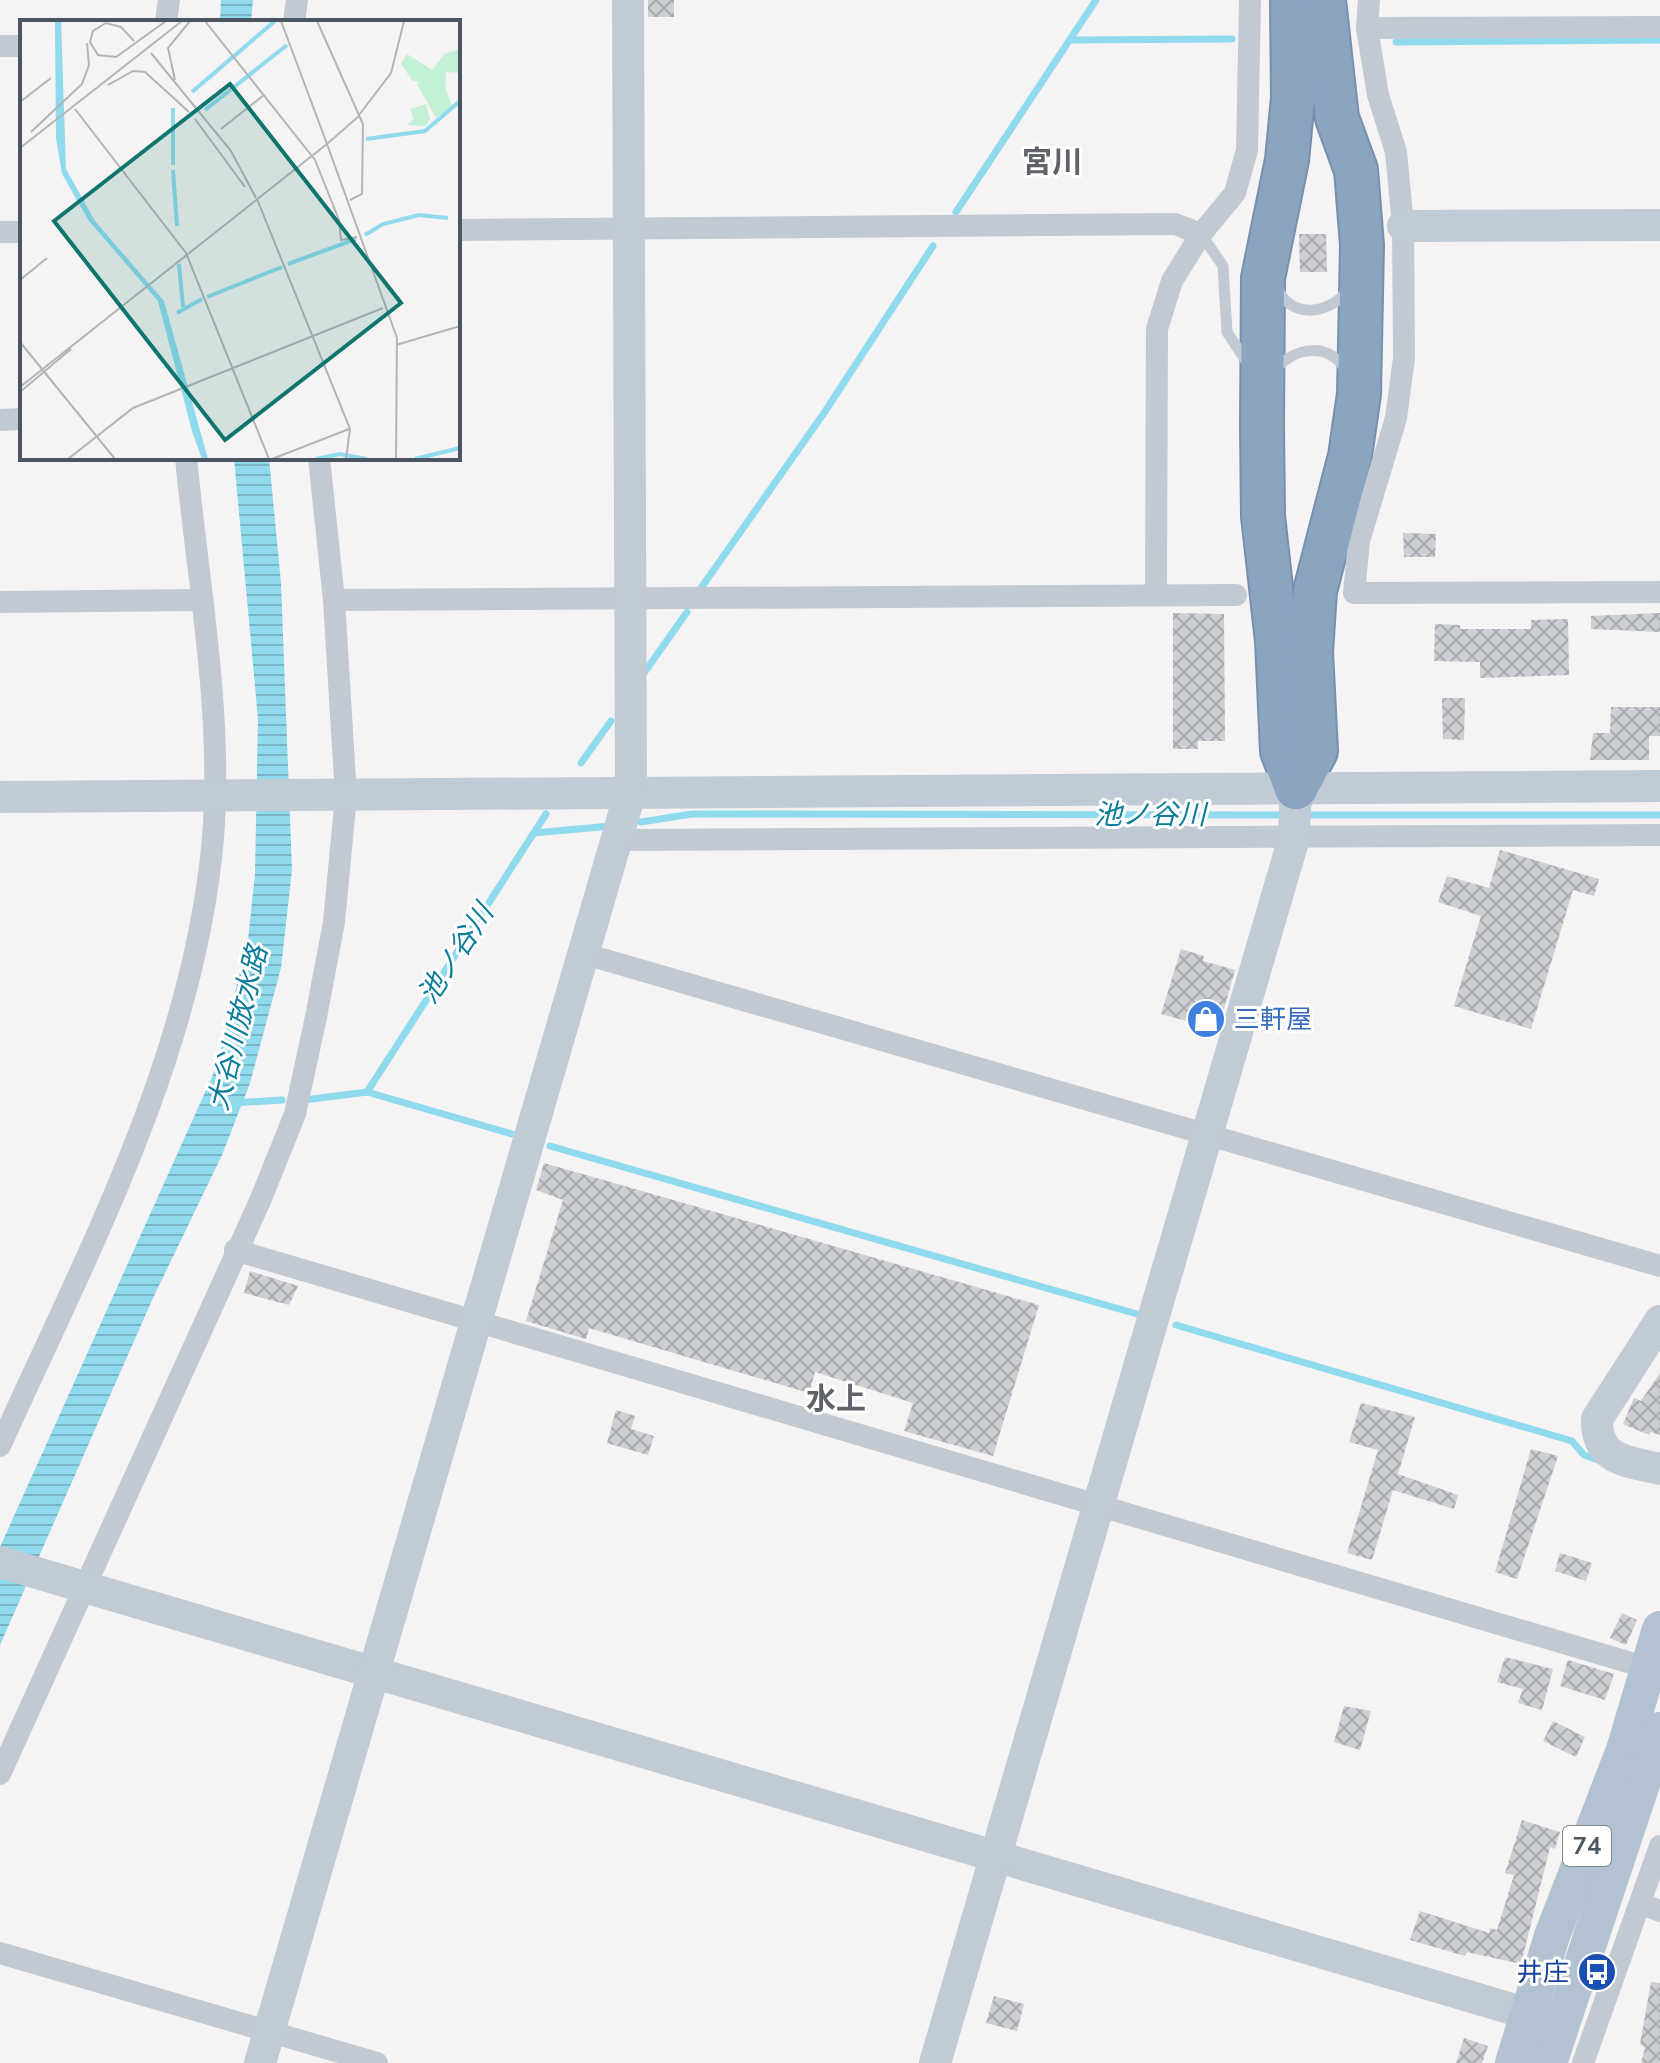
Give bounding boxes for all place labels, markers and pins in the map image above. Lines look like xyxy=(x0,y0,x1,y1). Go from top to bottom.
shop icon: 三軒屋 xyxy=(1185,998,1227,1040)
place label: 三軒屋 xyxy=(1234,1002,1312,1037)
bus stop icon: 井庄 xyxy=(1576,1951,1618,1993)
place label: 井庄 xyxy=(1517,1955,1569,1990)

